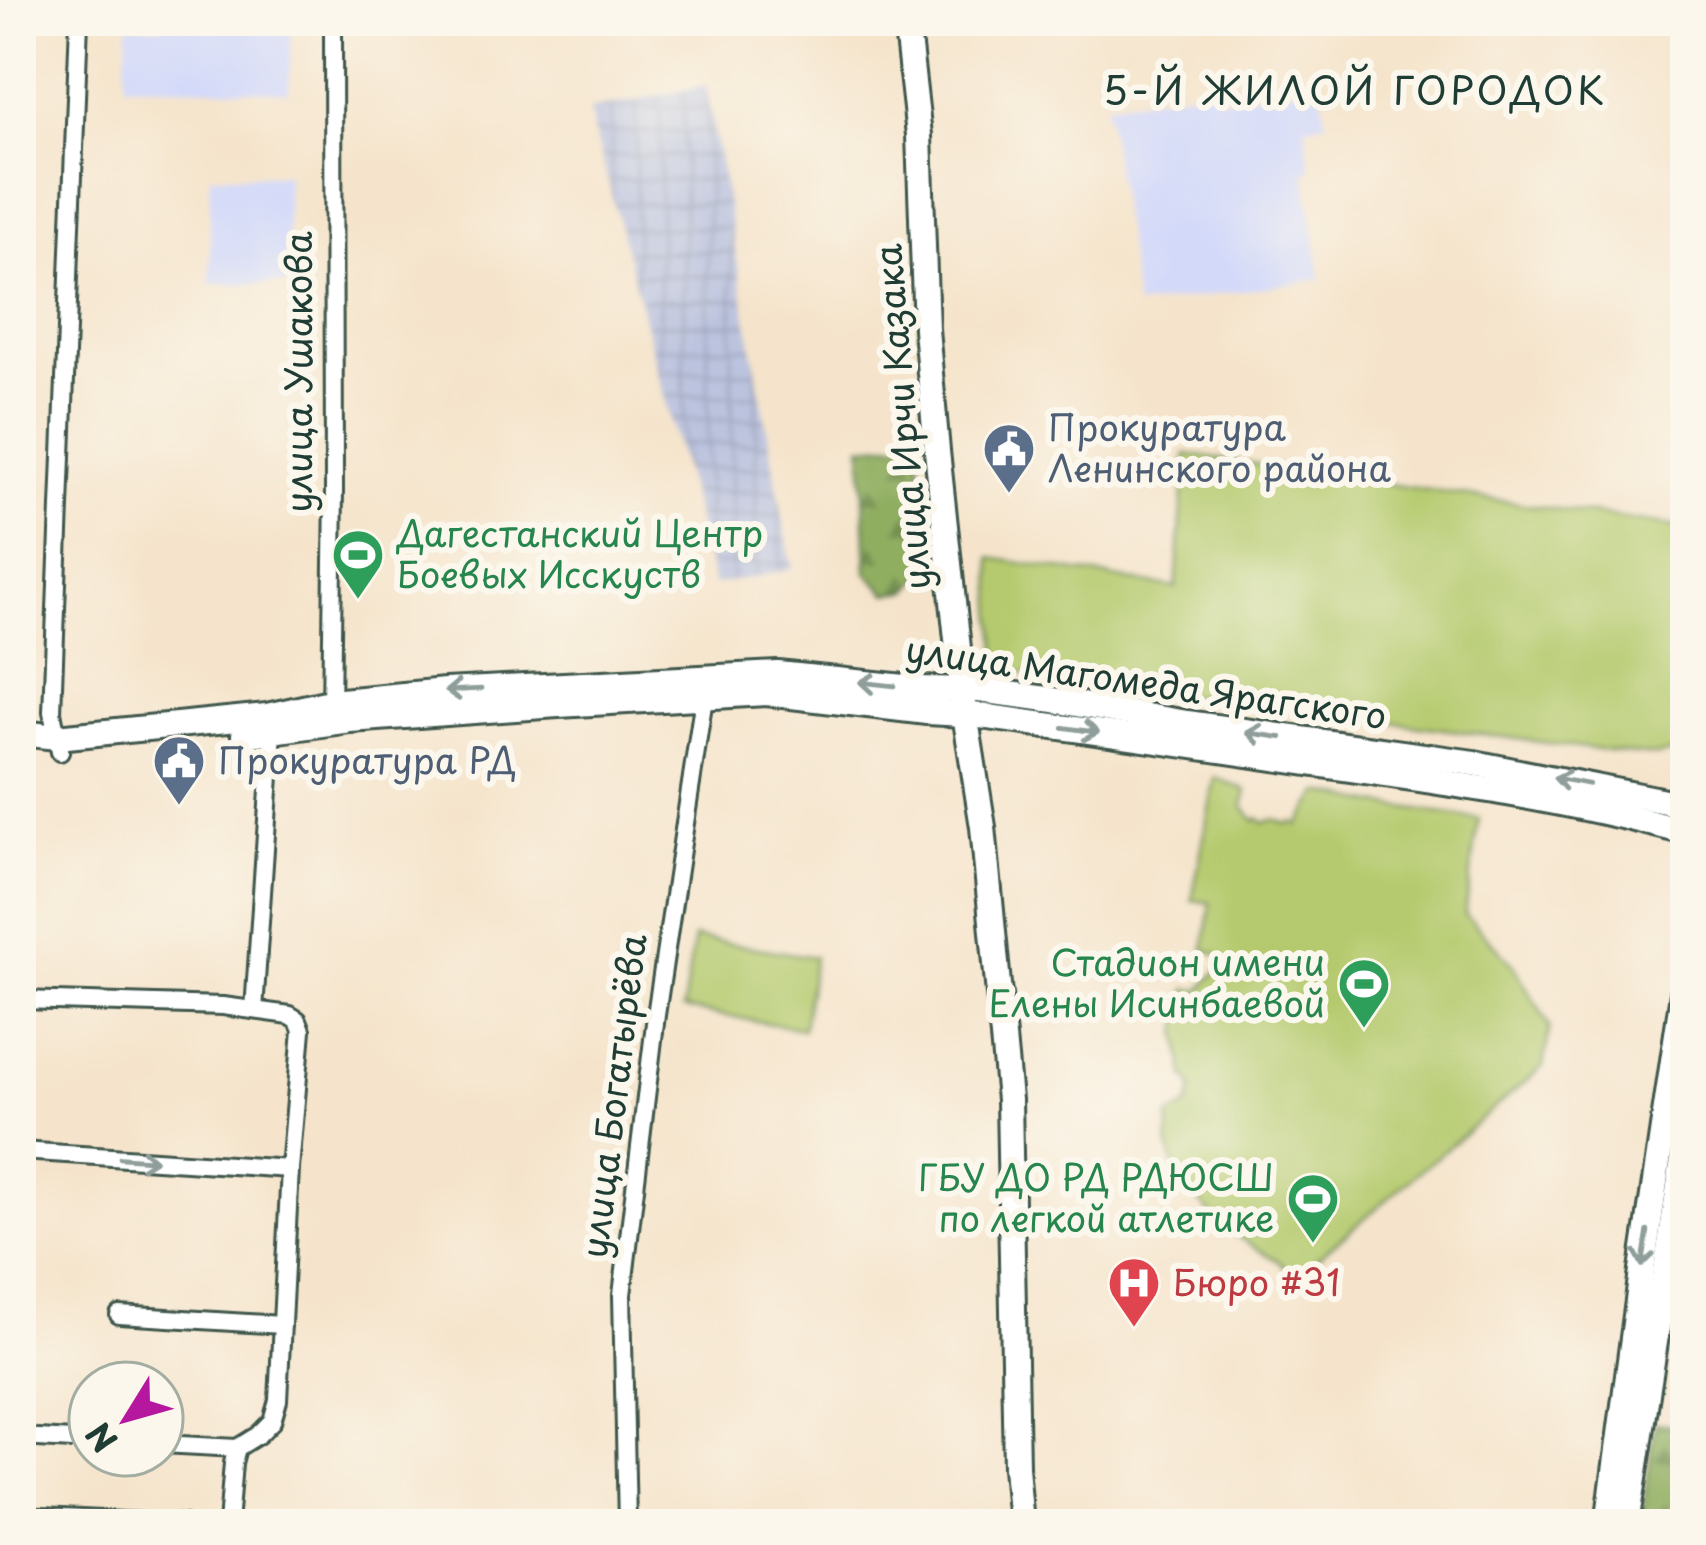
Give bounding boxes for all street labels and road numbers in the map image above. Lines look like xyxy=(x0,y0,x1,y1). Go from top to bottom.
street label: улица Ушакова xyxy=(270,231,324,513)
street label: улица Ирчи Казака xyxy=(859,242,943,592)
street label: улица Магомеда Ярагского xyxy=(902,621,1390,742)
street label: улица Богатырёва xyxy=(565,930,659,1261)

